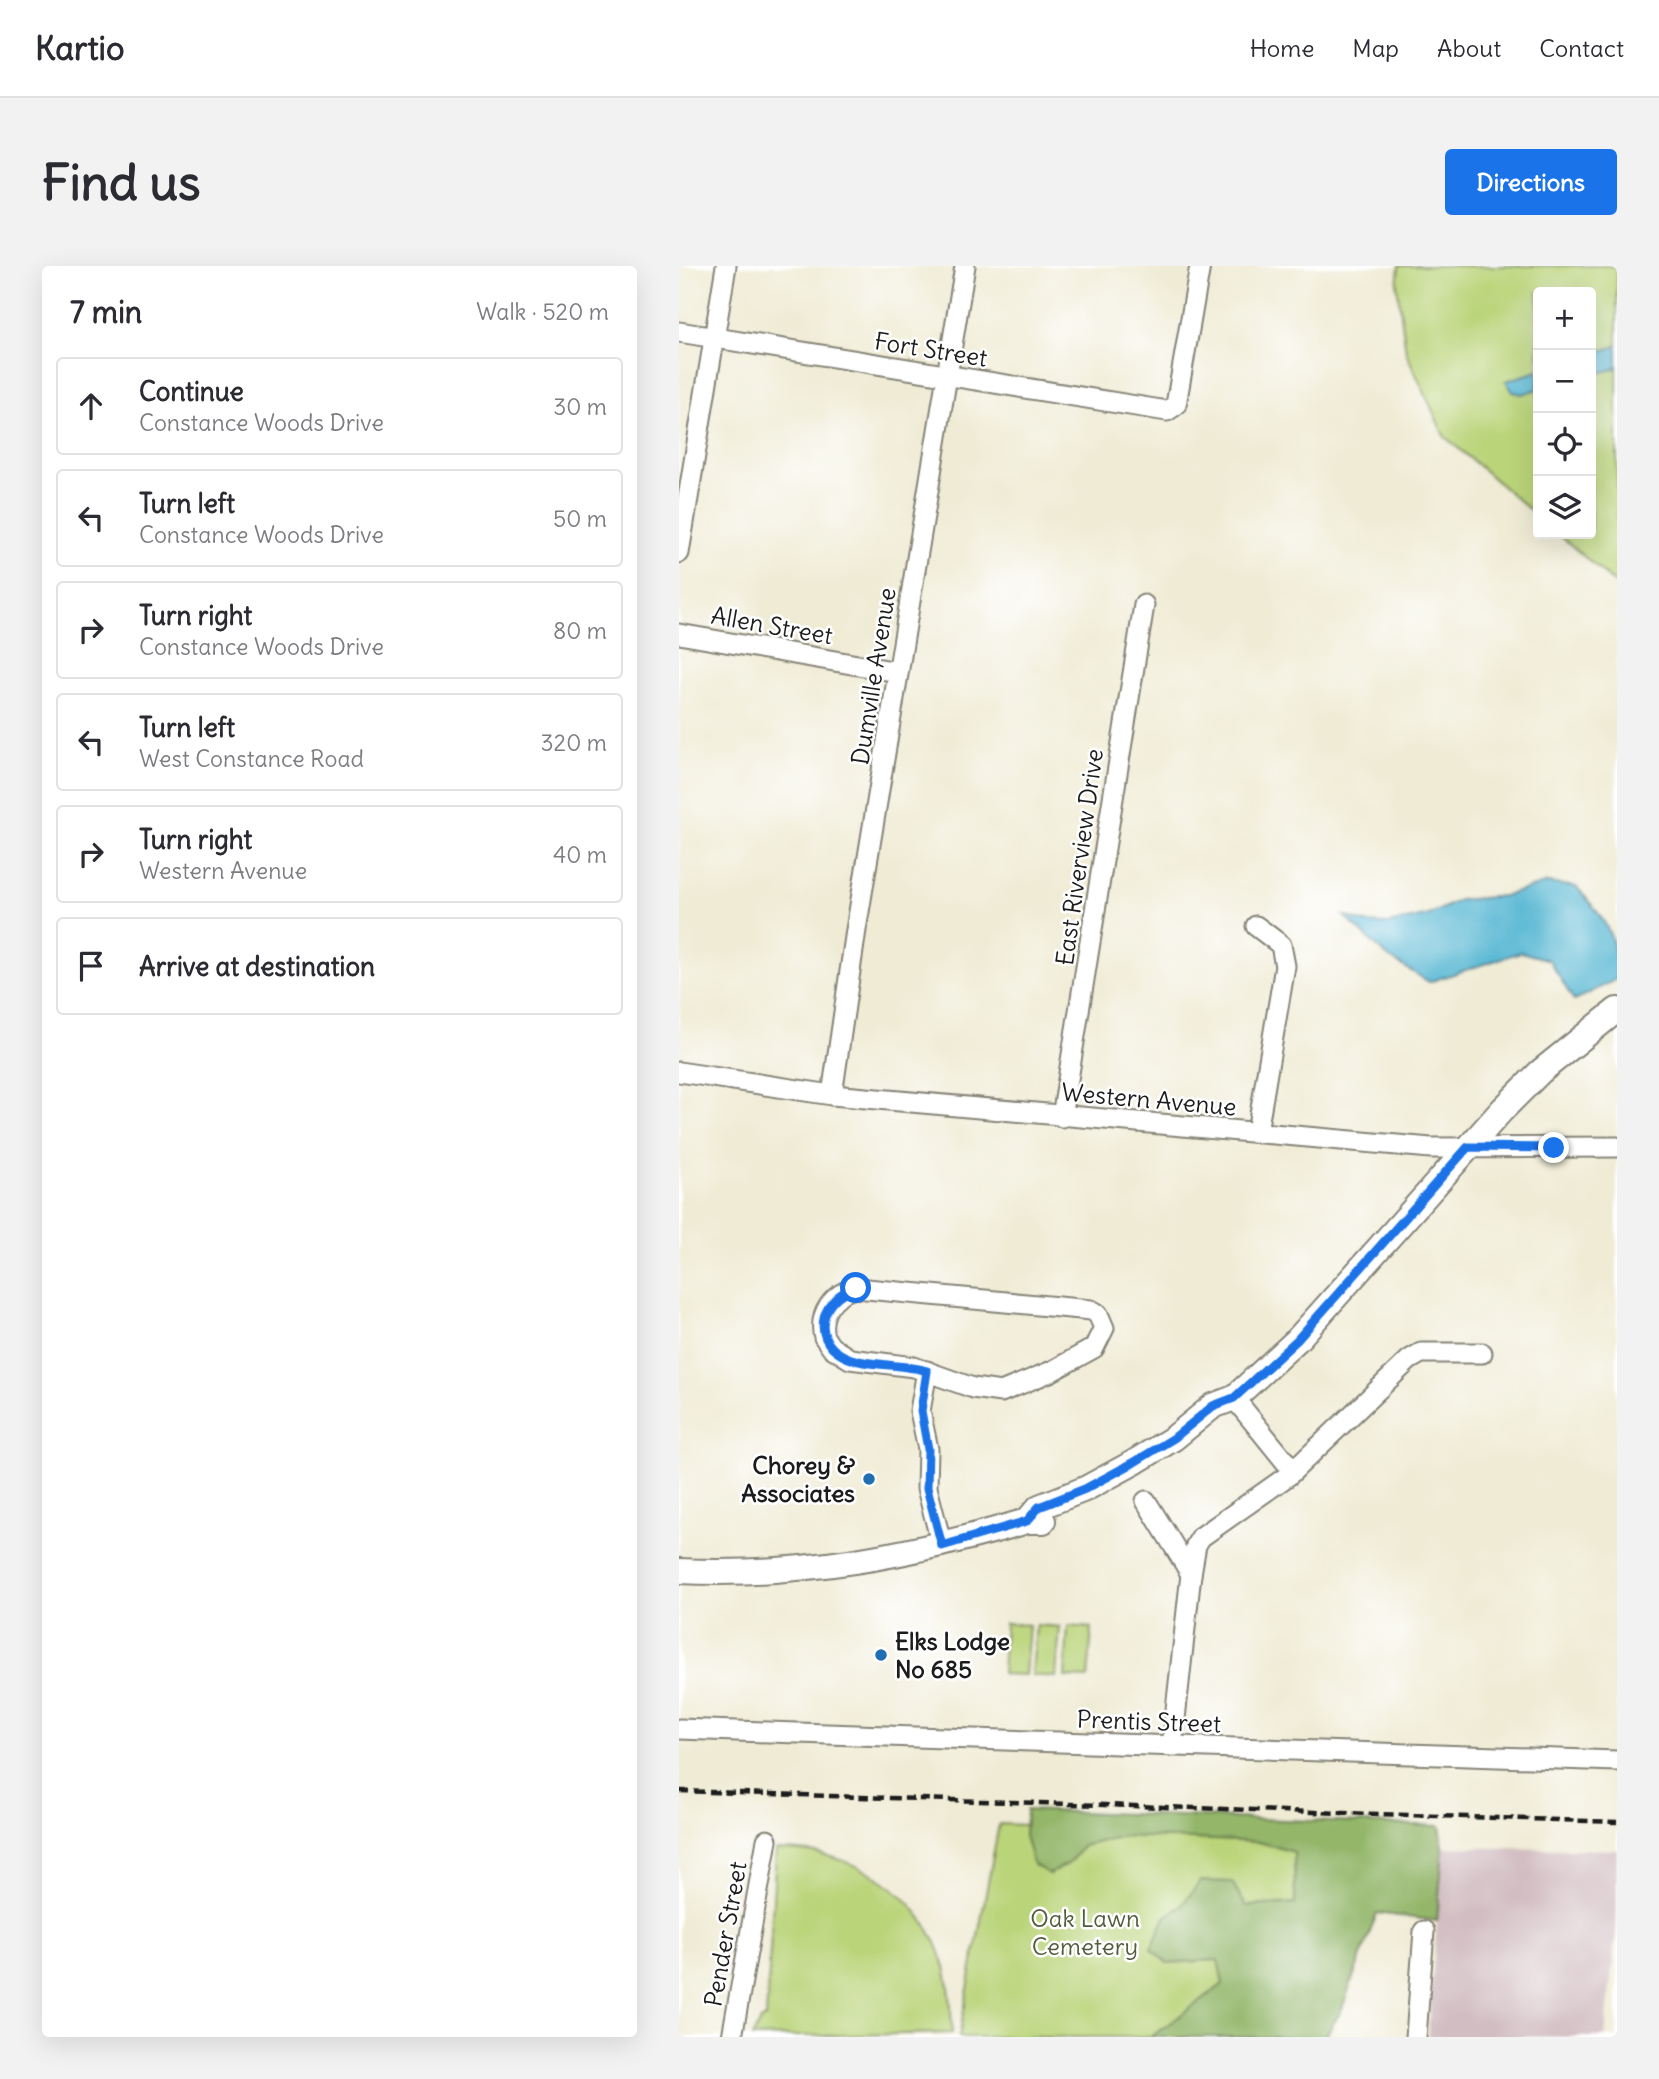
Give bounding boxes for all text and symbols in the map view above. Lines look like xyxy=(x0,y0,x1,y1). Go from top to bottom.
text: Kartio xyxy=(35,27,125,69)
text: Home xyxy=(1250,33,1314,63)
text: Map xyxy=(1352,33,1399,63)
text: About xyxy=(1437,33,1501,63)
text: Contact xyxy=(1539,33,1624,63)
button: Directions xyxy=(1445,149,1617,215)
text: Find us xyxy=(42,152,200,213)
map controls xyxy=(1533,287,1596,539)
button: + xyxy=(1533,287,1596,350)
text: 7 min xyxy=(70,293,142,331)
text: Walk · 520 m xyxy=(476,297,609,326)
street label: Fort Street xyxy=(873,325,989,373)
button: − xyxy=(1533,350,1596,413)
text: Continue xyxy=(139,375,244,408)
icon: ahead xyxy=(72,387,110,425)
text: 30 m xyxy=(553,392,607,421)
text: Constance Woods Drive xyxy=(139,408,384,437)
button: locate xyxy=(1533,413,1596,476)
button: layers xyxy=(1533,476,1596,539)
text: Turn left xyxy=(139,487,235,520)
icon: left xyxy=(72,499,110,537)
text: 50 m xyxy=(553,504,607,533)
text: Constance Woods Drive xyxy=(139,520,384,549)
street label: Dumville Avenue xyxy=(844,585,902,767)
text: Turn right xyxy=(139,599,252,632)
street label: Allen Street xyxy=(709,600,835,650)
icon: right xyxy=(72,611,110,649)
text: 80 m xyxy=(553,616,607,645)
text: Constance Woods Drive xyxy=(139,632,384,661)
text: Turn left xyxy=(139,711,235,744)
icon: left xyxy=(72,723,110,761)
text: 320 m xyxy=(541,728,607,757)
text: West Constance Road xyxy=(139,744,364,773)
street label: East Riverview Drive xyxy=(1049,747,1109,967)
text: Turn right xyxy=(139,823,252,856)
icon: right xyxy=(72,835,110,873)
text: 40 m xyxy=(553,840,607,869)
text: Western Avenue xyxy=(139,856,307,885)
icon: arrive xyxy=(72,947,110,985)
text: Arrive at destination xyxy=(139,950,375,983)
street label: Western Avenue xyxy=(1060,1076,1238,1122)
route end xyxy=(1538,1132,1569,1163)
route start xyxy=(840,1272,871,1303)
place label: Chorey & Associates xyxy=(741,1450,856,1508)
marker: Chorey & Associates xyxy=(861,1471,877,1487)
place label: Elks Lodge No 685 xyxy=(895,1626,1010,1684)
marker: Elks Lodge No 685 xyxy=(873,1647,889,1663)
street label: Prentis Street xyxy=(1076,1703,1222,1739)
street label: Pender Street xyxy=(697,1859,753,2009)
park label: Oak Lawn Cemetery xyxy=(1030,1903,1140,1961)

